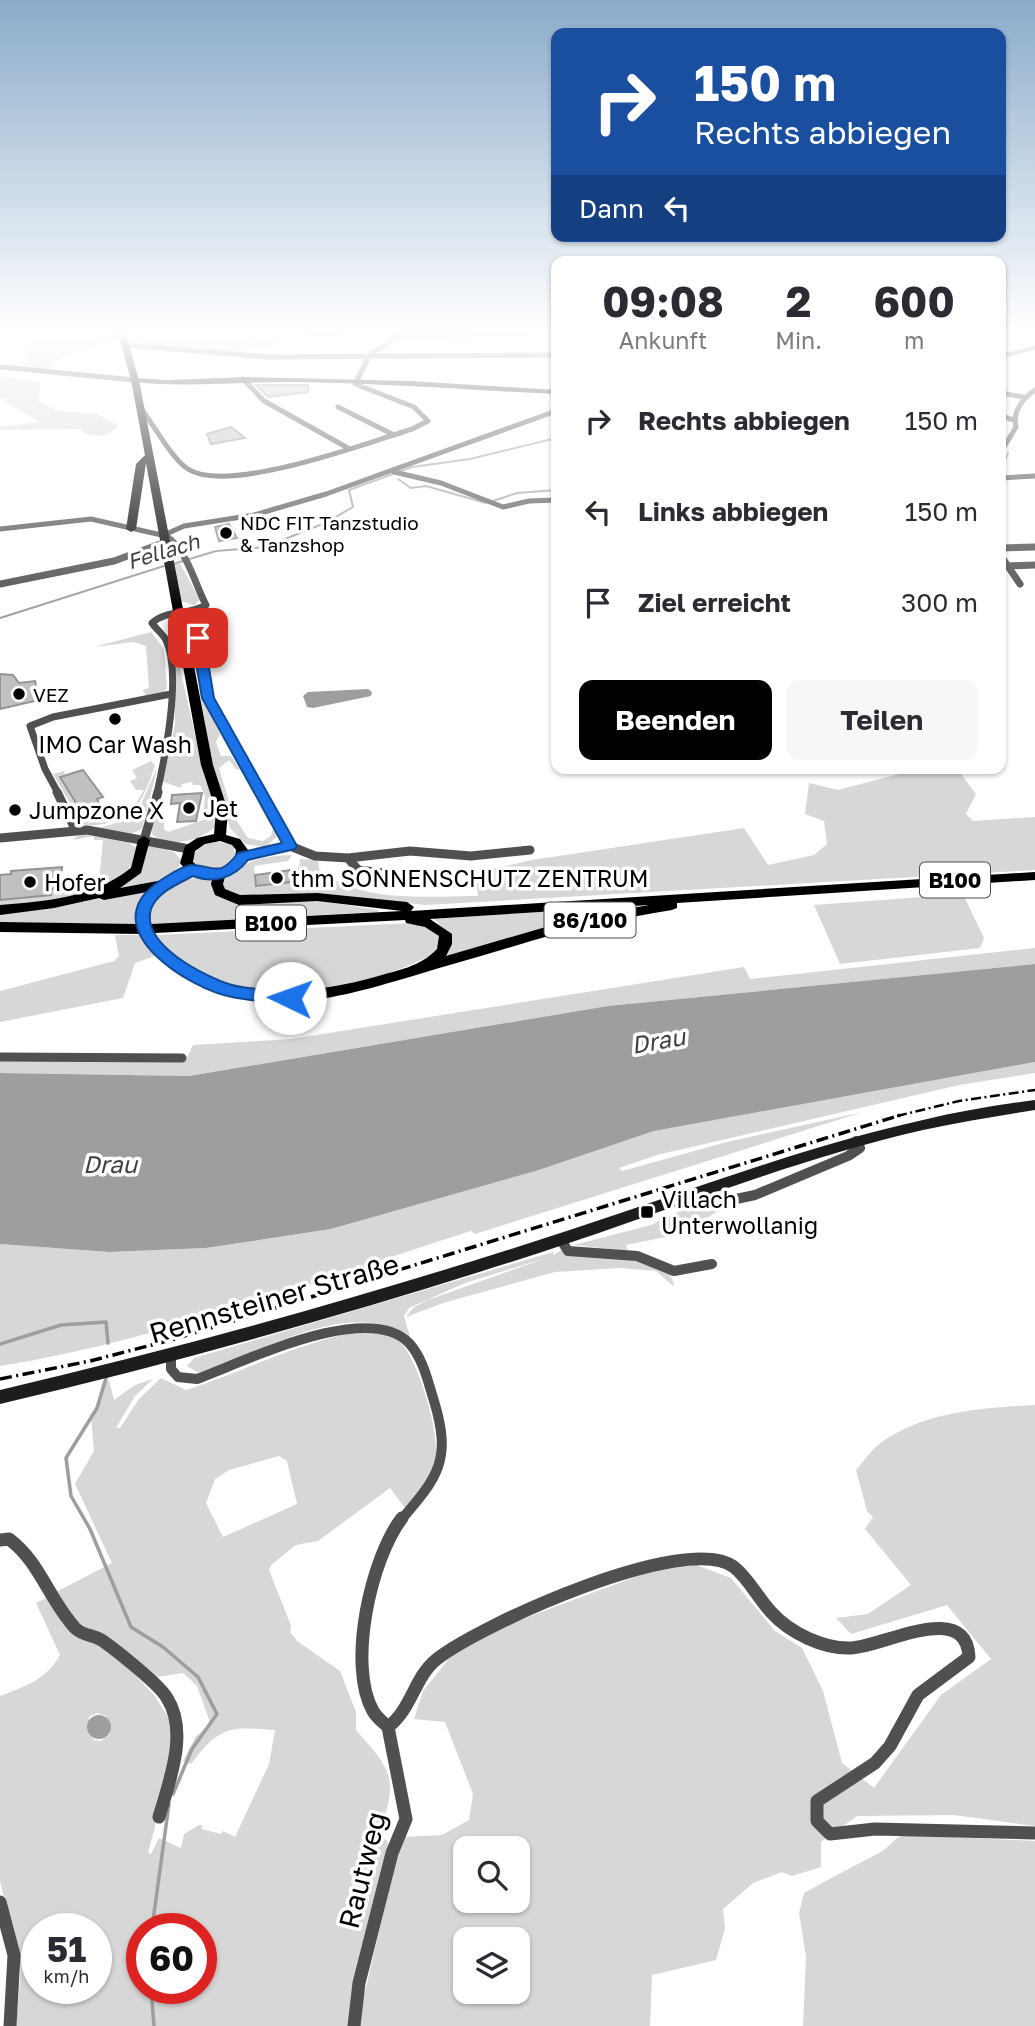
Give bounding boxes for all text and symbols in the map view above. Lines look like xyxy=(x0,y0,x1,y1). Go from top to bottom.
text: 150 m xyxy=(694,53,836,112)
icon: right xyxy=(579,56,670,147)
text: Rechts abbiegen xyxy=(694,113,951,151)
icon: left xyxy=(658,189,696,227)
text: Dann xyxy=(579,193,644,224)
text: 09:08 xyxy=(602,276,724,326)
text: 2 xyxy=(786,276,811,326)
text: 600 xyxy=(873,276,955,326)
text: Ankunft xyxy=(619,326,707,354)
text: Min. xyxy=(775,326,822,354)
text: m xyxy=(904,326,924,354)
icon: right xyxy=(579,402,617,440)
text: Rechts abbiegen xyxy=(638,405,850,436)
text: 150 m xyxy=(905,405,978,436)
icon: left xyxy=(579,493,617,531)
text: Links abbiegen xyxy=(638,496,828,527)
text: 150 m xyxy=(905,496,978,527)
place label: NDC FIT Tanzstudio & Tanzshop xyxy=(240,511,419,556)
marker: NDC FIT Tanzstudio & Tanzshop xyxy=(218,525,234,541)
water label: Fellach xyxy=(124,527,203,574)
icon: arrive xyxy=(579,584,617,622)
text: Ziel erreicht xyxy=(638,587,791,618)
text: 300 m xyxy=(901,587,978,618)
pin xyxy=(168,608,228,668)
icon: arrive xyxy=(179,619,217,657)
button: Beenden xyxy=(579,680,772,760)
button: Teilen xyxy=(786,680,978,760)
place label: VEZ xyxy=(33,683,69,706)
marker: VEZ xyxy=(11,686,27,702)
marker: IMO Car Wash xyxy=(107,711,123,727)
place label: IMO Car Wash xyxy=(38,730,192,758)
place label: Jet xyxy=(203,794,238,822)
place label: Jumpzone X xyxy=(29,796,164,824)
marker: Jet xyxy=(181,800,197,816)
marker: Jumpzone X xyxy=(7,802,23,818)
road number: B100 xyxy=(920,862,990,898)
place label: thm SONNENSCHUTZ ZENTRUM xyxy=(291,864,649,892)
place label: Hofer xyxy=(44,868,106,896)
marker: thm SONNENSCHUTZ ZENTRUM xyxy=(269,870,285,886)
marker: Hofer xyxy=(22,874,38,890)
road number: 86/100 xyxy=(544,902,636,937)
road number: B100 xyxy=(236,906,306,940)
position arrow xyxy=(253,961,327,1035)
water label: Drau xyxy=(629,1021,689,1059)
water label: Drau xyxy=(83,1149,138,1178)
place label: Villach Unterwollanig xyxy=(661,1185,818,1239)
marker: Villach Unterwollanig xyxy=(639,1204,655,1220)
street label: Rennsteiner Straße xyxy=(145,1247,403,1349)
street label: Rautweg xyxy=(332,1808,392,1932)
map controls xyxy=(453,1836,530,2004)
button: search xyxy=(453,1836,530,1913)
speed limit sign: 60 xyxy=(126,1913,217,2004)
button: layers xyxy=(453,1927,530,2004)
text: 51 xyxy=(47,1928,86,1970)
text: km/h xyxy=(44,1965,89,1987)

